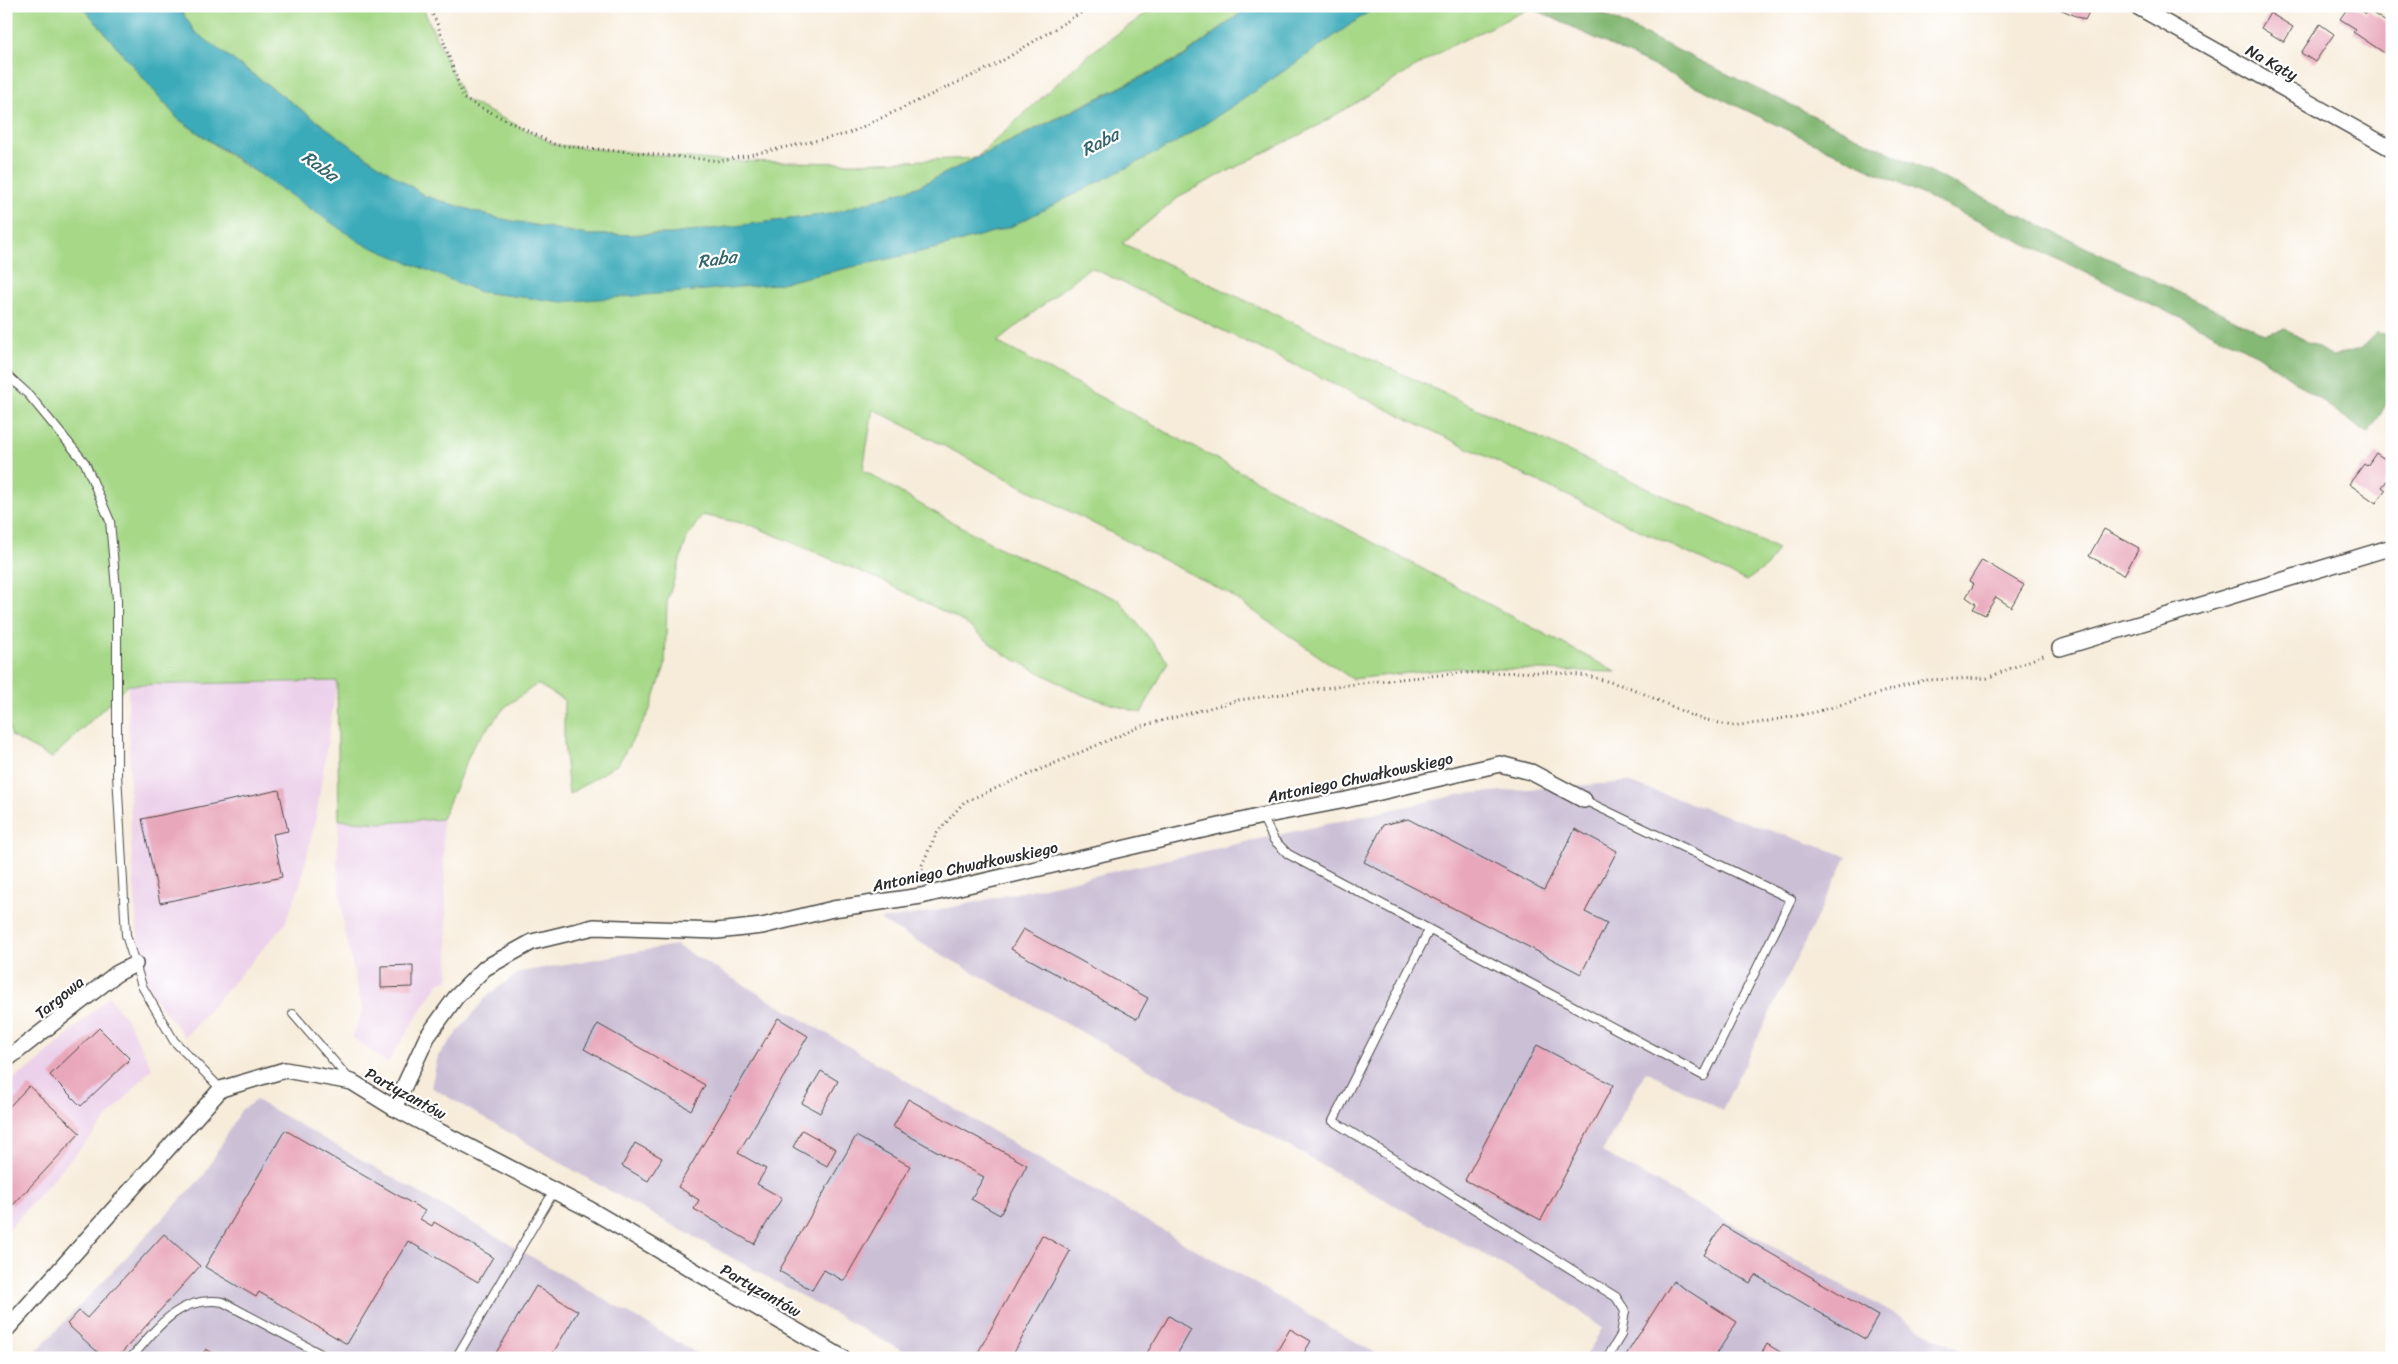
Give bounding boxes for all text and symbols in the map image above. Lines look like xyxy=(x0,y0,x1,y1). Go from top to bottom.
street label: Na Kąty xyxy=(2240,36,2304,89)
water label: Raba xyxy=(1075,118,1126,165)
water label: Raba xyxy=(295,142,347,191)
water label: Raba xyxy=(696,240,740,278)
street label: Antoniego Chwałkowskiego xyxy=(1264,744,1456,812)
street label: Antoniego Chwałkowskiego xyxy=(869,833,1061,901)
street label: Targowa xyxy=(28,968,91,1027)
street label: Partyzantów xyxy=(360,1059,453,1128)
street label: Partyzantów xyxy=(715,1256,808,1326)

